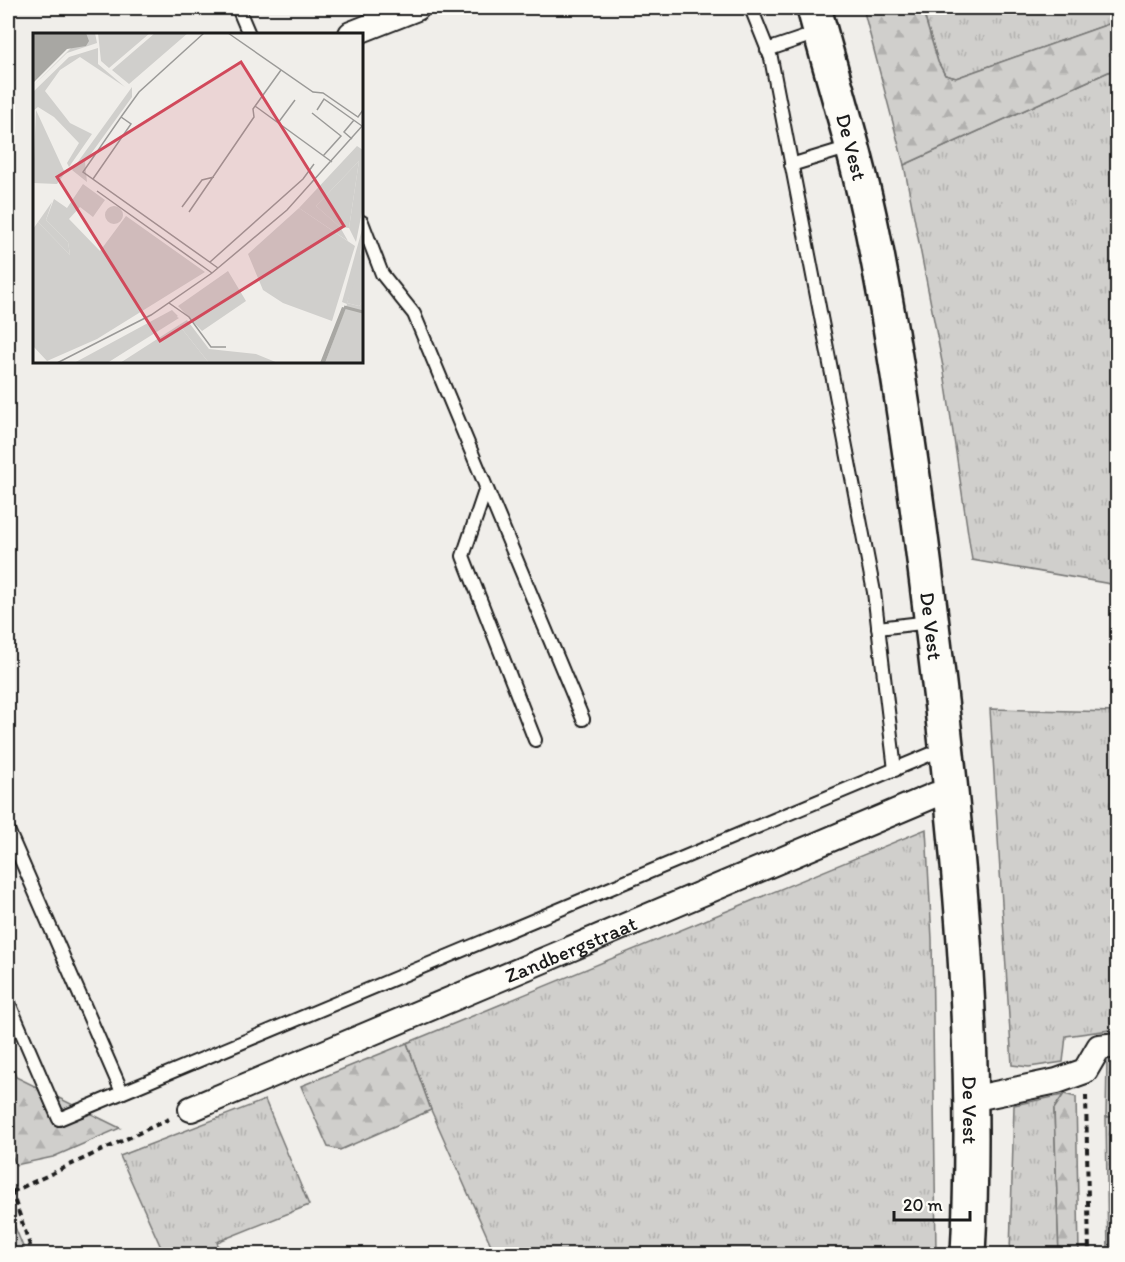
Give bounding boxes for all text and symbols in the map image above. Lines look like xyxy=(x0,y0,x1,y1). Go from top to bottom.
inset map xyxy=(33,33,363,363)
street label: De Vest xyxy=(831,111,873,183)
street label: De Vest xyxy=(916,590,949,661)
street label: Zandbergstraat xyxy=(501,910,641,988)
street label: De Vest xyxy=(958,1076,984,1144)
scale bar xyxy=(894,1184,970,1222)
text: 20 m xyxy=(903,1194,943,1216)

